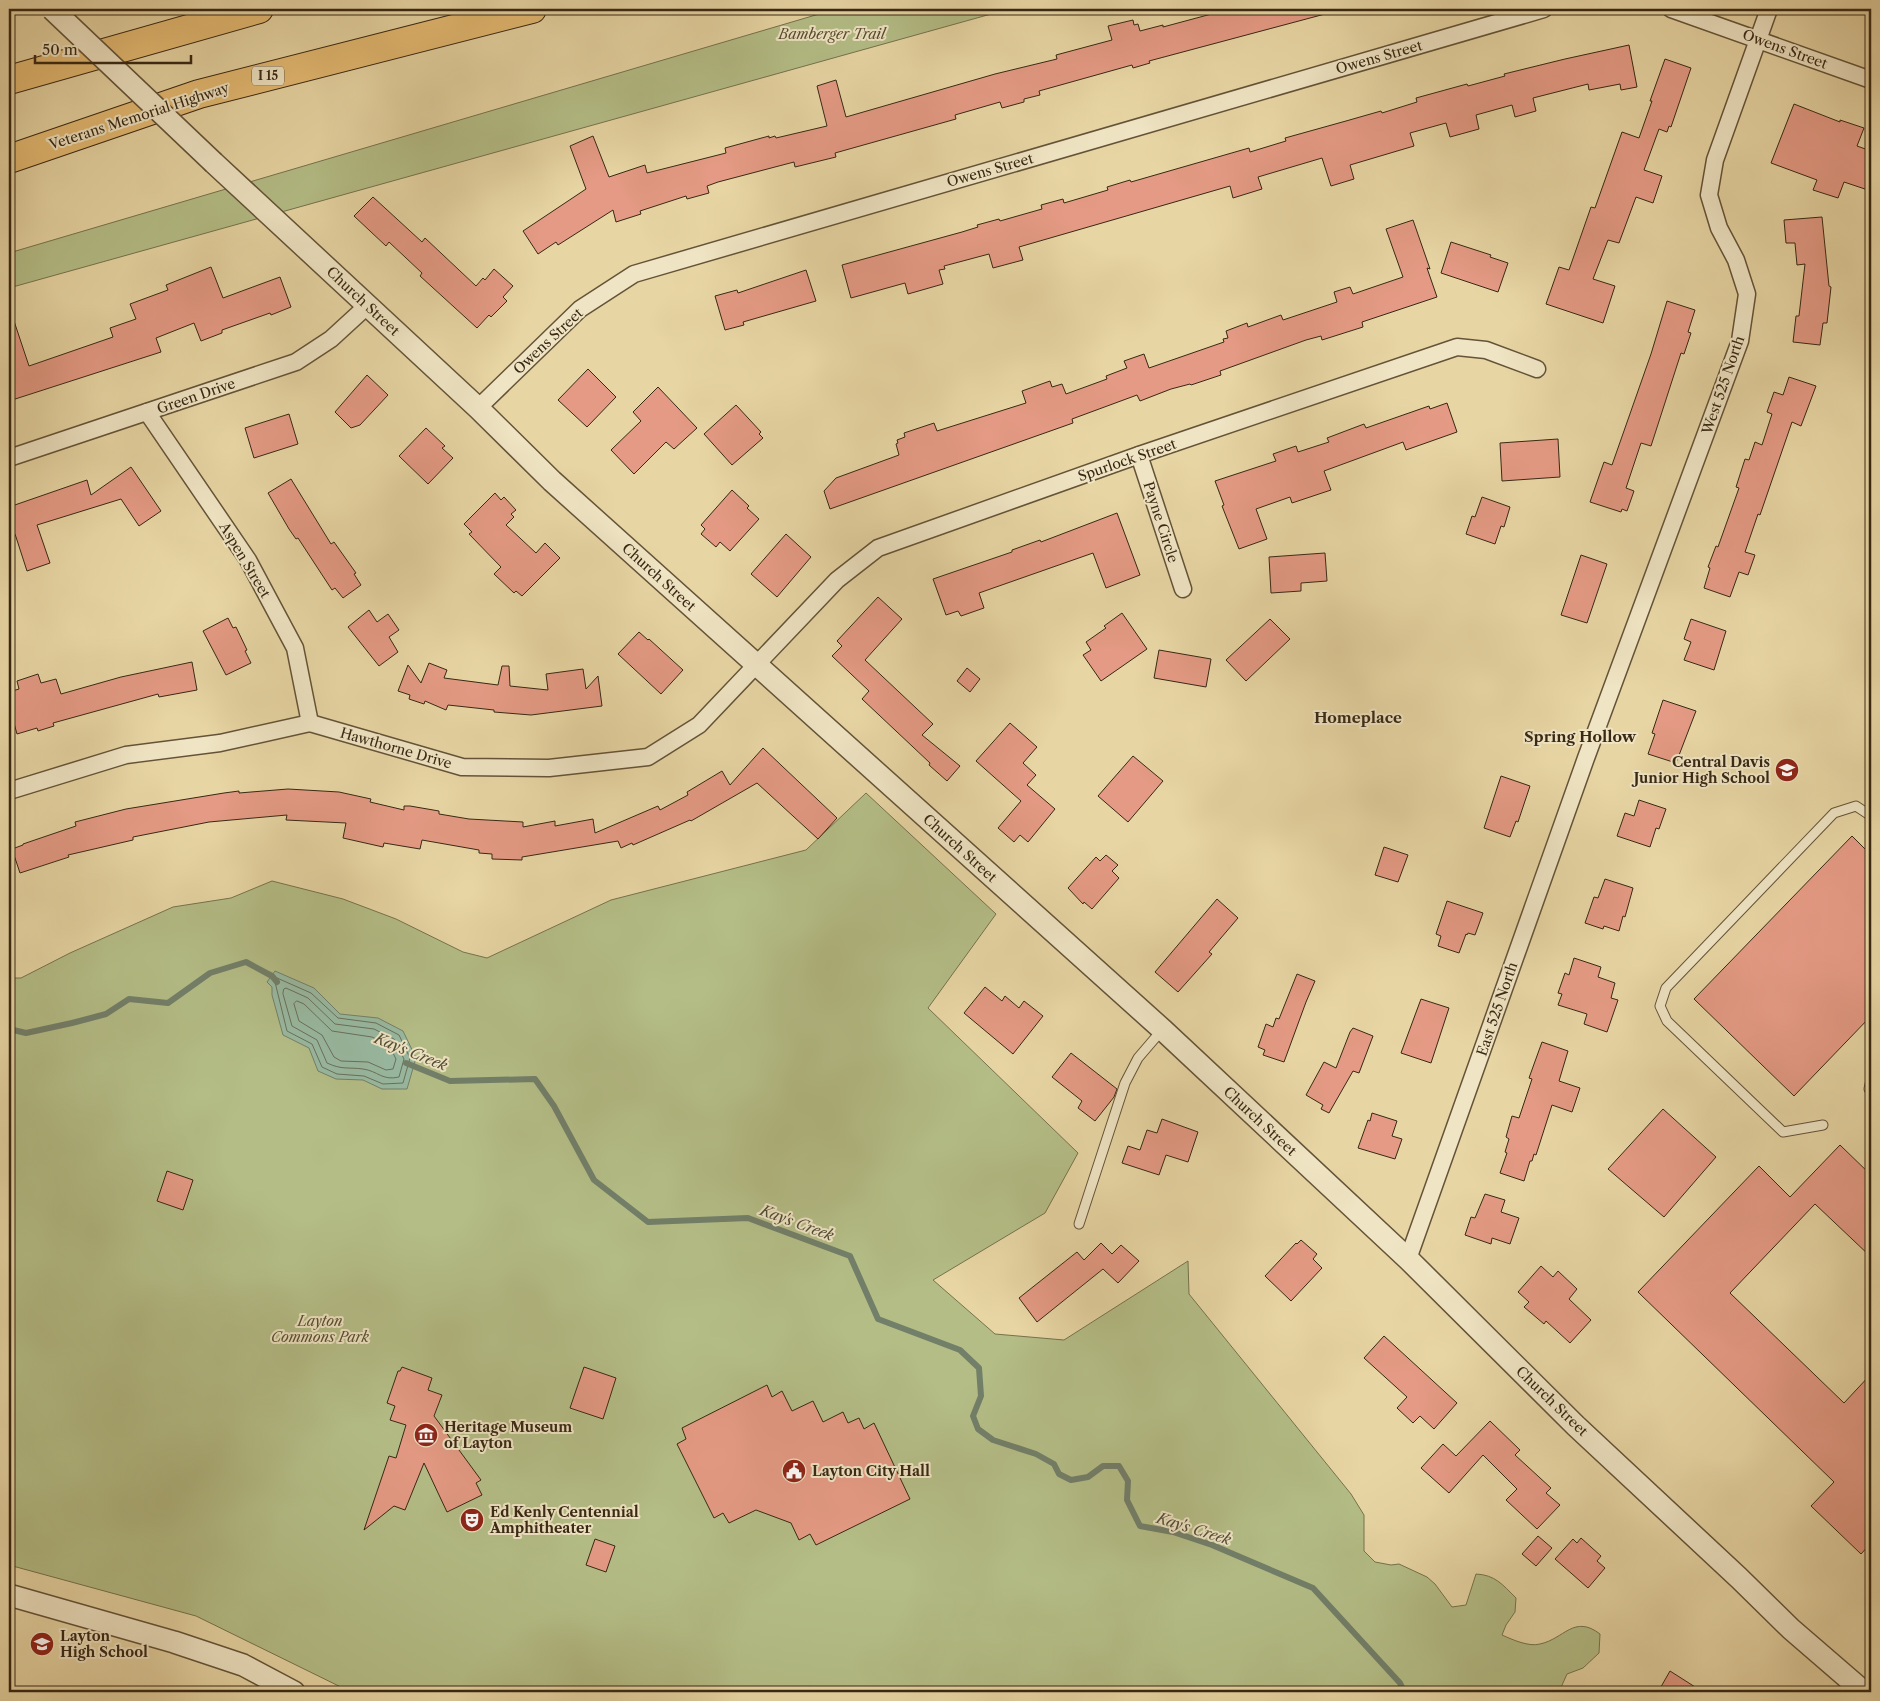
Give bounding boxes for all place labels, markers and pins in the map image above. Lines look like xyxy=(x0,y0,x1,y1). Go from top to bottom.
place label: Central Davis Junior High School xyxy=(1631,753,1770,787)
school or university icon: Central Davis Junior High School xyxy=(1774,757,1800,783)
place label: Heritage Museum of Layton xyxy=(444,1418,572,1452)
museum icon: Heritage Museum of Layton xyxy=(413,1422,439,1448)
public building icon: Layton City Hall xyxy=(781,1458,807,1484)
place label: Layton City Hall xyxy=(812,1462,930,1480)
place label: Ed Kenly Centennial Amphitheater xyxy=(489,1503,639,1537)
theatre icon: Ed Kenly Centennial Amphitheater xyxy=(459,1507,485,1533)
place label: Layton High School xyxy=(60,1627,148,1661)
school or university icon: Layton High School xyxy=(29,1631,55,1657)

